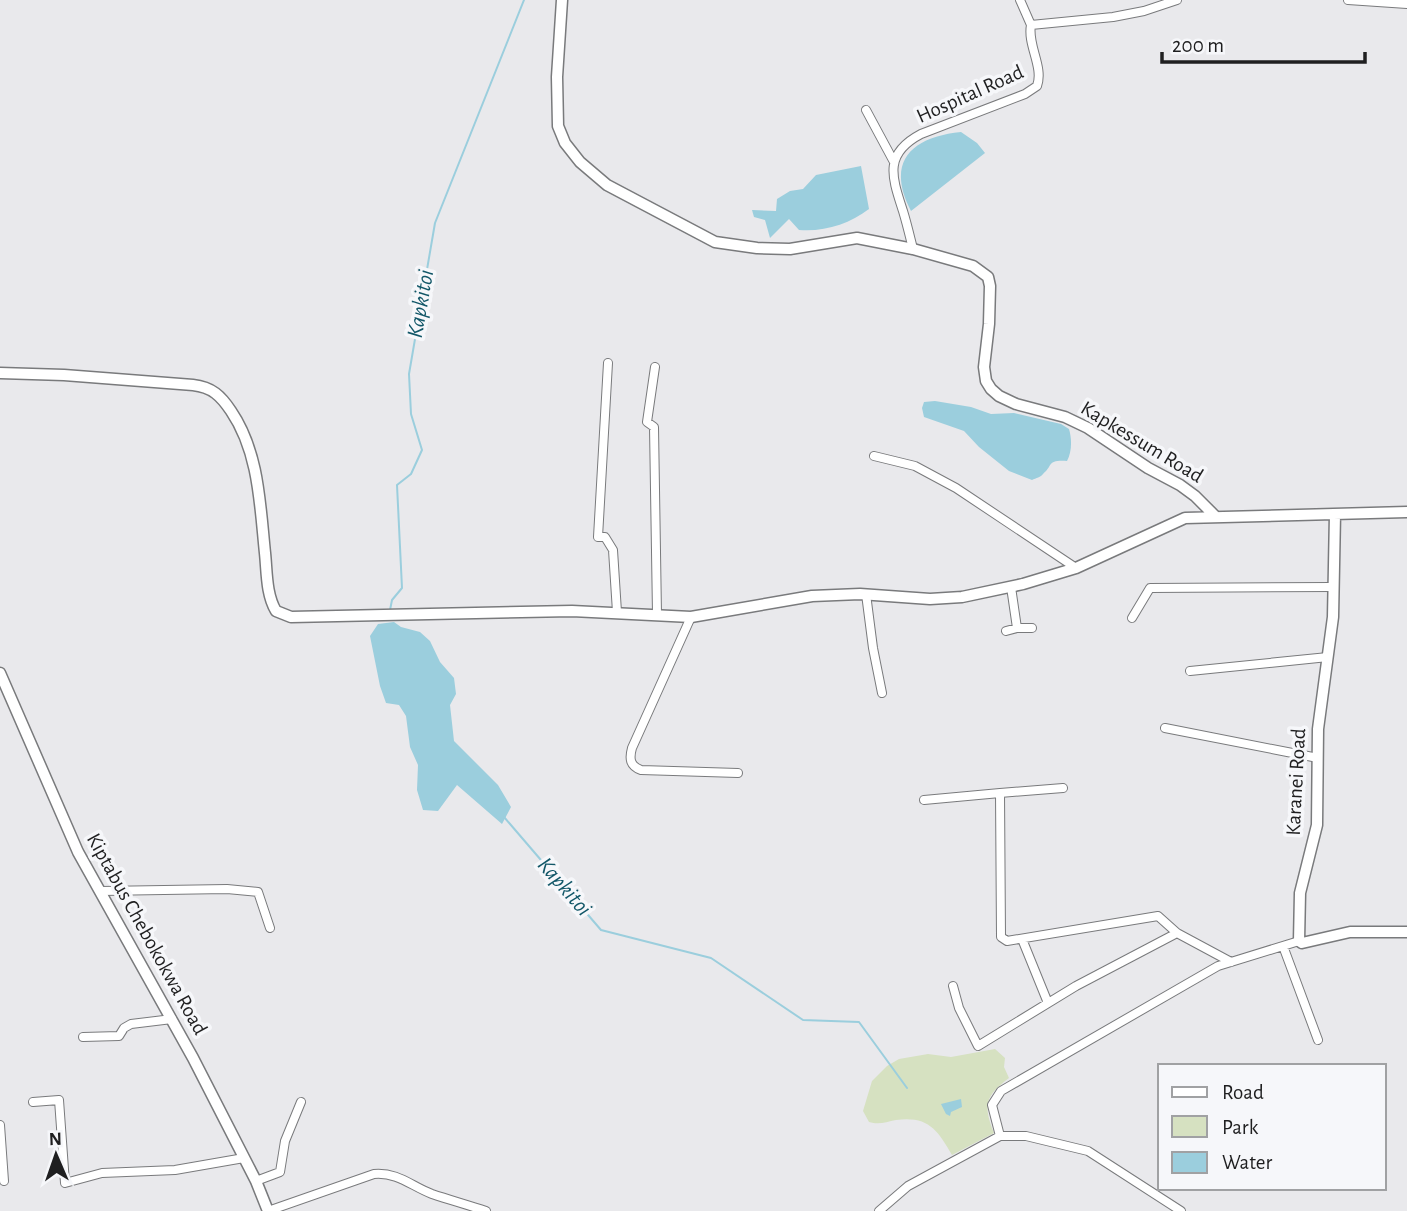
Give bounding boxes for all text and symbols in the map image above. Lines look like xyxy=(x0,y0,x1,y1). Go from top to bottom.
scale bar xyxy=(1162,21,1365,65)
text: 200 m xyxy=(1172,35,1224,56)
street label: Hospital Road xyxy=(913,61,1027,127)
water label: Kapkitoi xyxy=(404,268,438,340)
street label: Kapkessum Road xyxy=(1077,397,1207,487)
street label: Karanei Road xyxy=(1283,728,1309,836)
street label: Kiptabus Chebokokwa Road xyxy=(83,830,211,1038)
water label: Kapkitoi xyxy=(533,853,595,921)
legend xyxy=(1158,1064,1386,1190)
text: Road xyxy=(1222,1082,1264,1103)
text: Park xyxy=(1222,1117,1259,1138)
north arrow xyxy=(21,1120,91,1190)
text: N xyxy=(49,1130,62,1149)
text: Water xyxy=(1222,1152,1272,1173)

